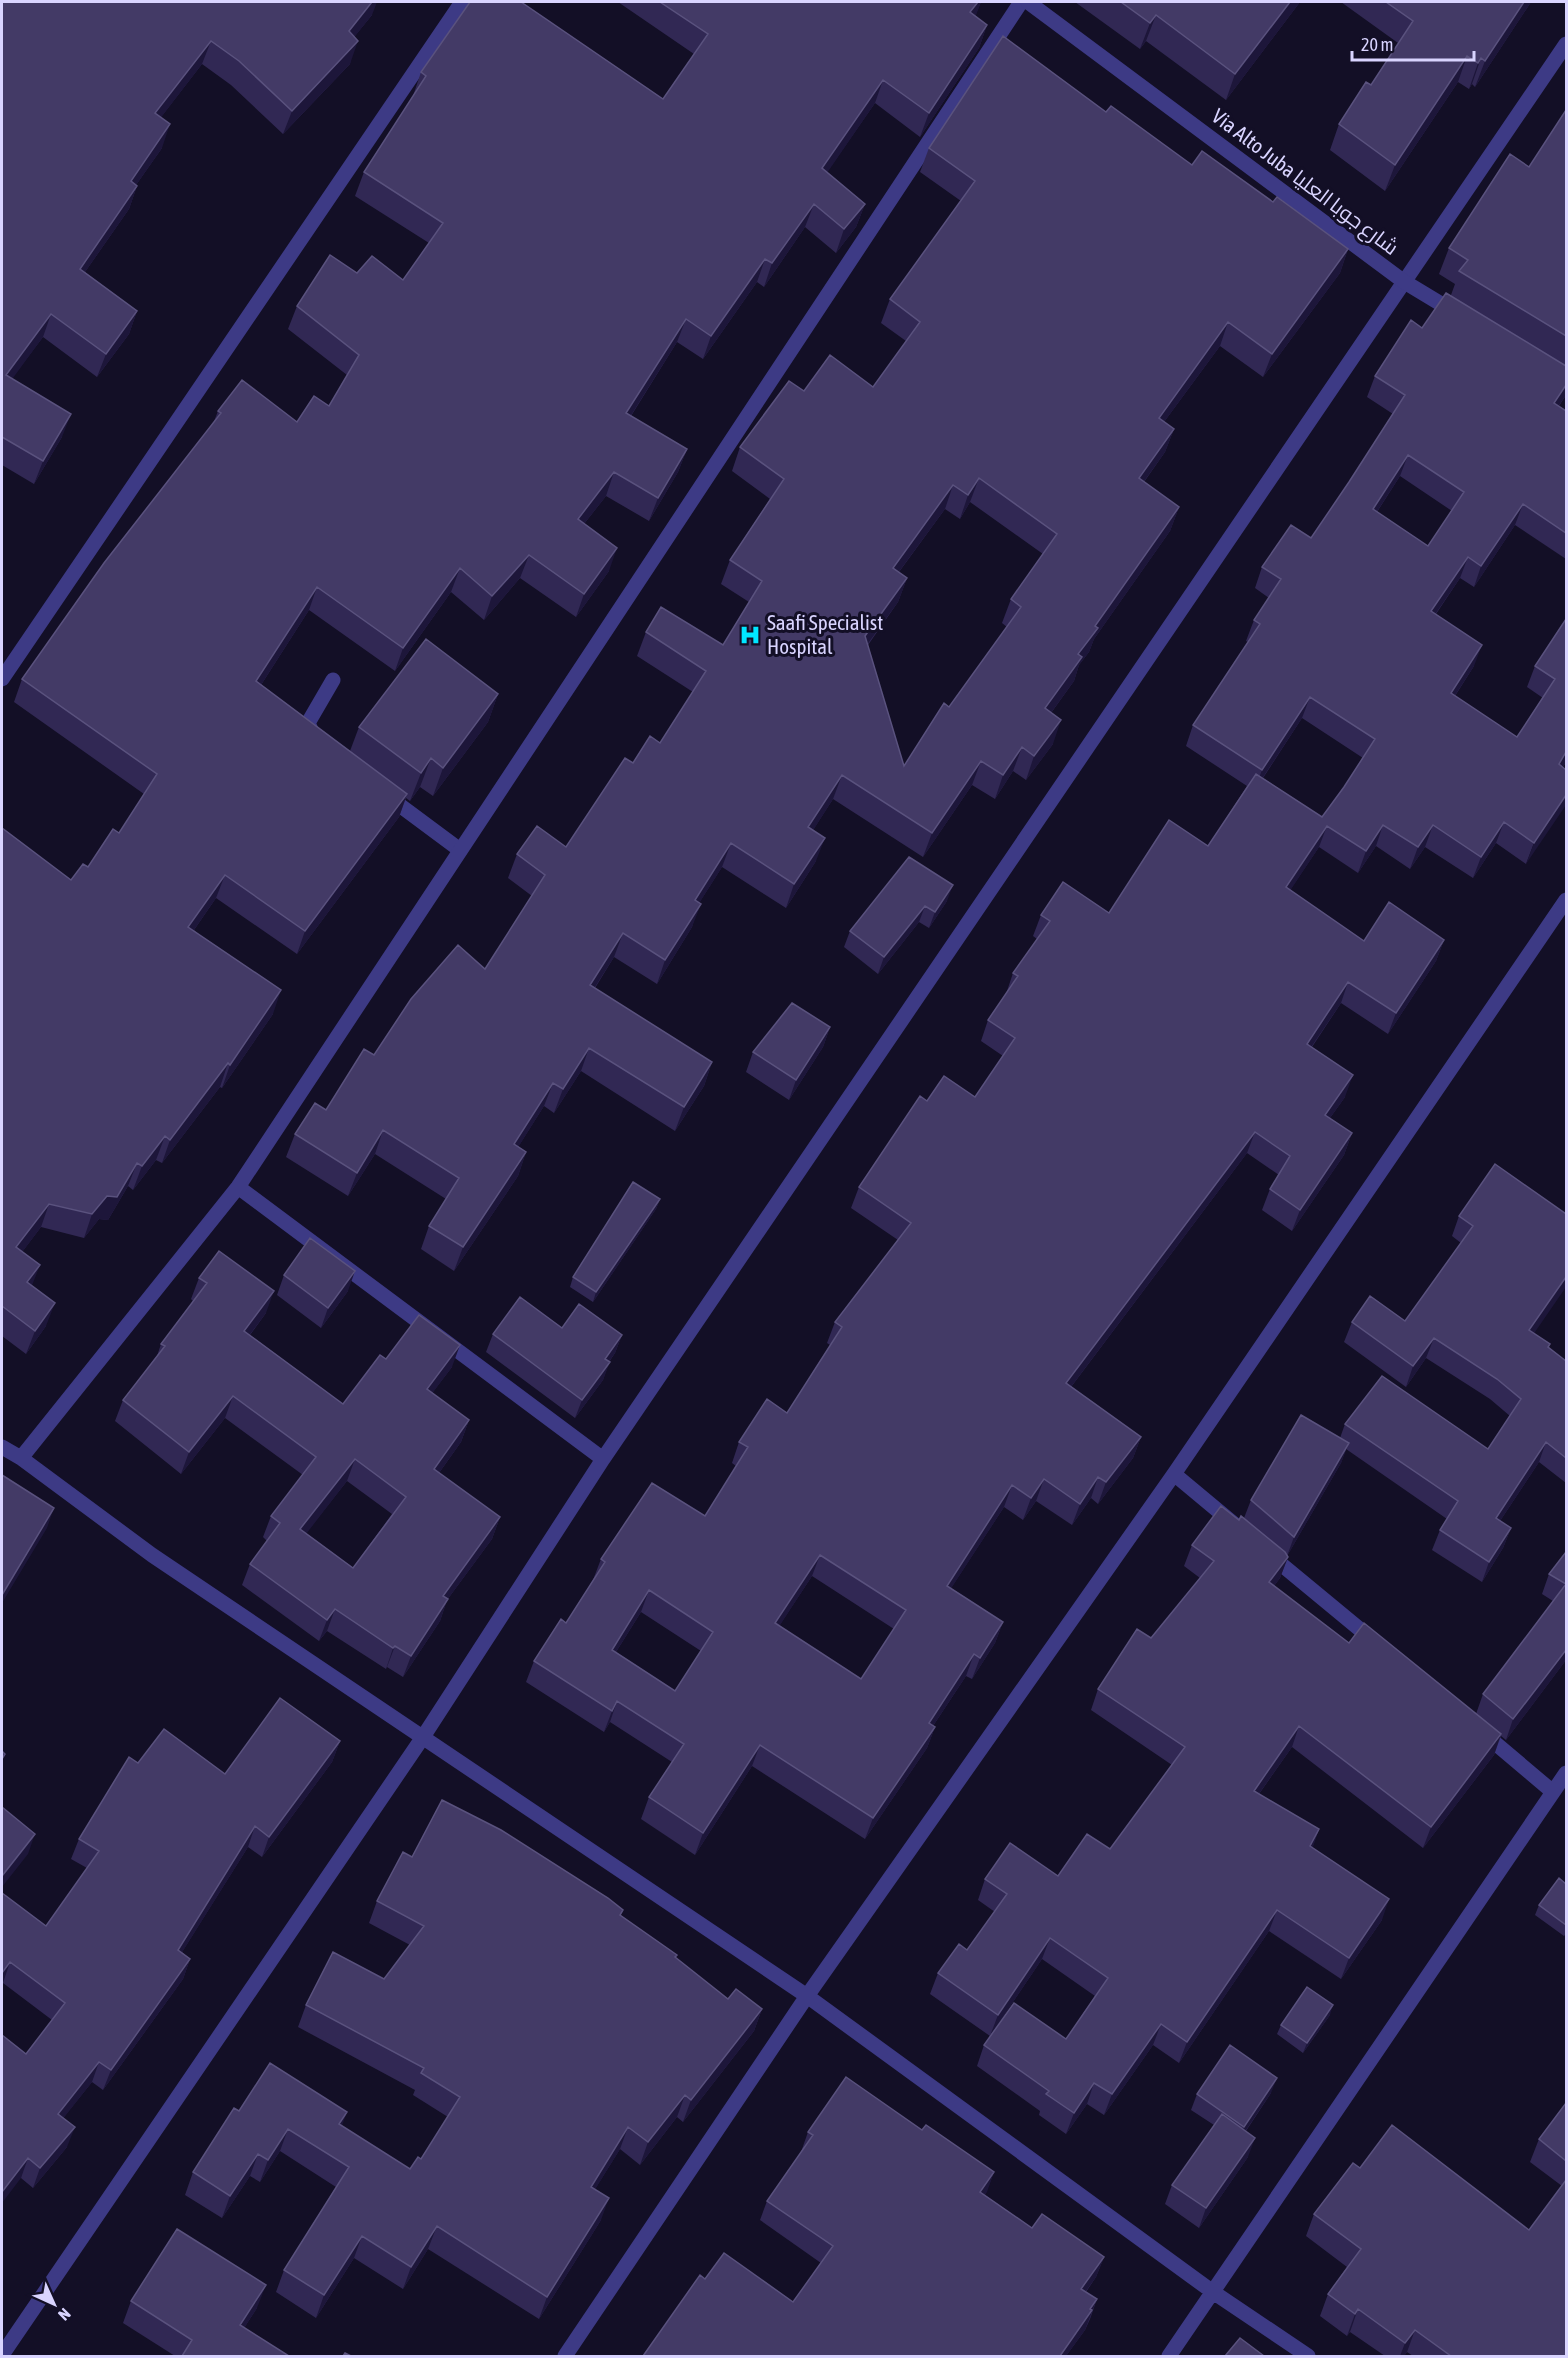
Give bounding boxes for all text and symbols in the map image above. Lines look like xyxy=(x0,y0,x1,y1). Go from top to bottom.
scale bar xyxy=(1352,24,1474,62)
text: 20 m xyxy=(1361,34,1393,55)
street label: Via Alto Juba شارع جوبا العليا xyxy=(1206,103,1404,262)
place label: Saafi Specialist Hospital xyxy=(767,610,883,658)
hospital icon: Saafi Specialist Hospital xyxy=(738,623,762,647)
north arrow xyxy=(24,2274,84,2334)
text: N xyxy=(55,2305,74,2324)

